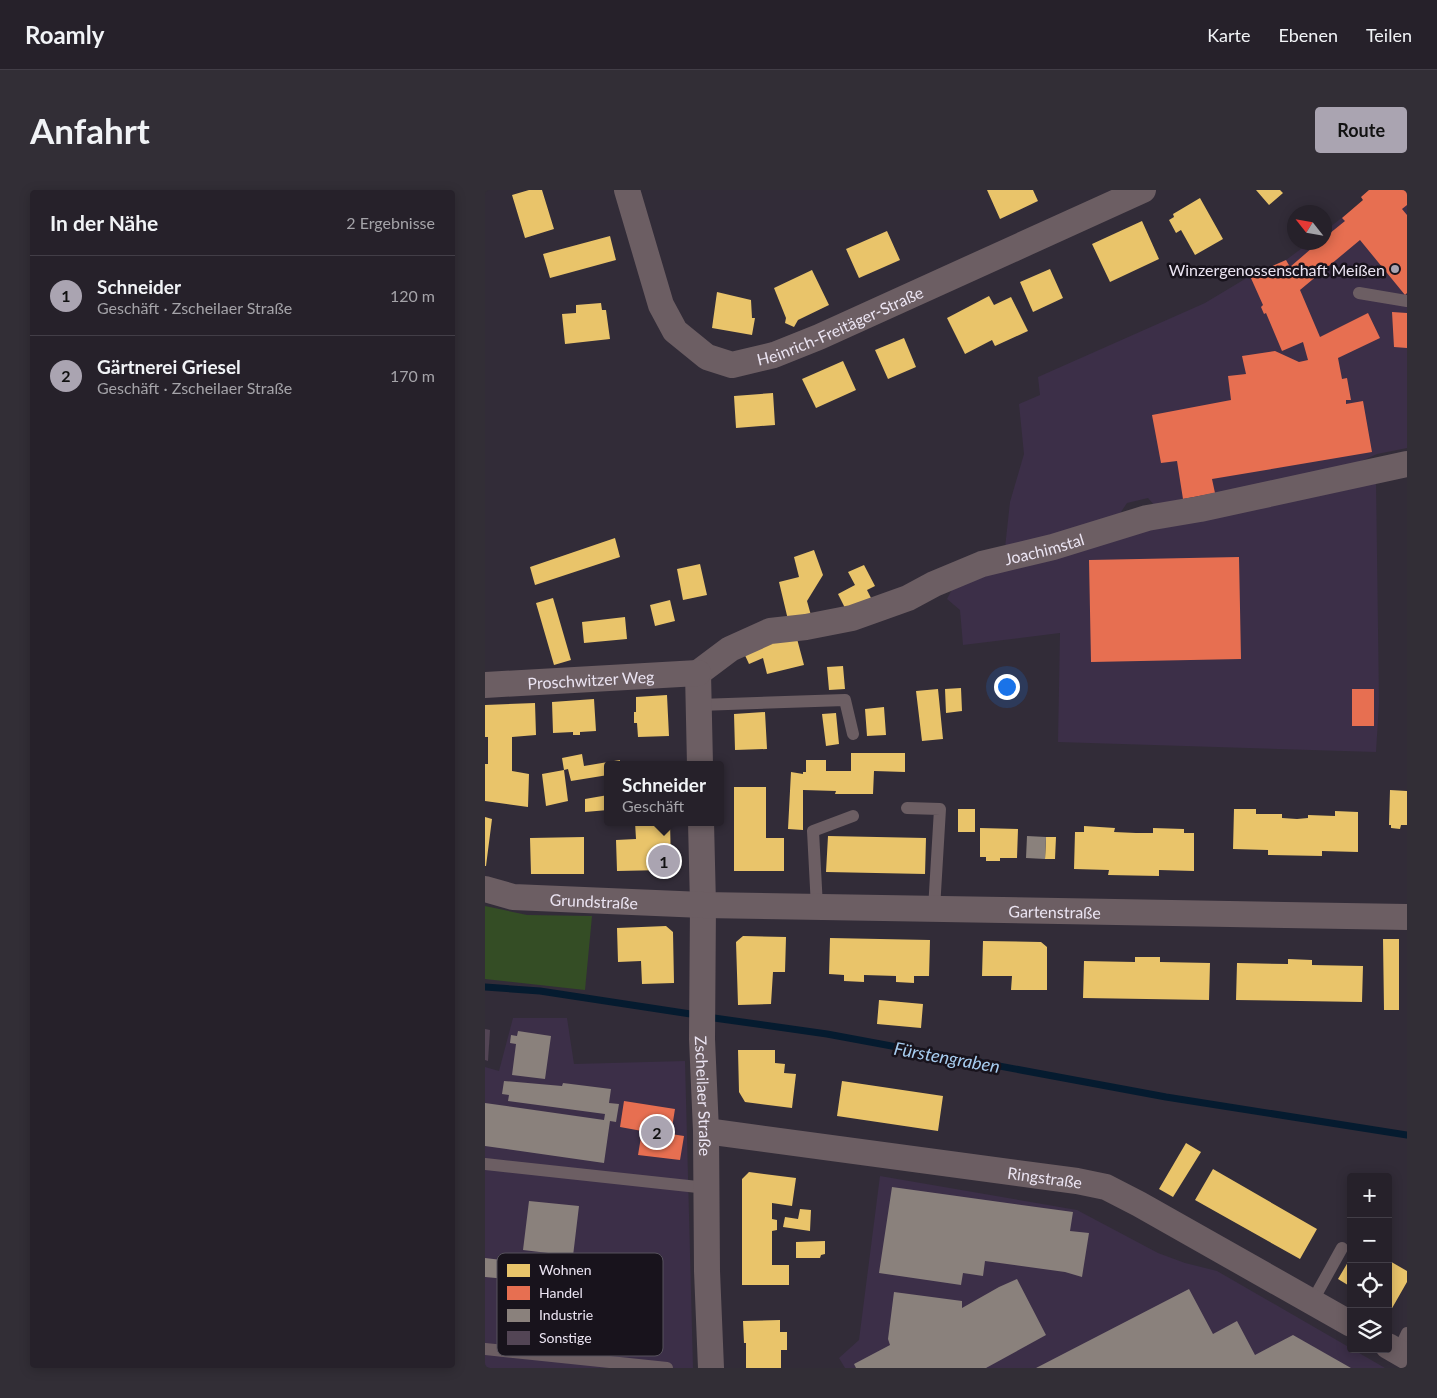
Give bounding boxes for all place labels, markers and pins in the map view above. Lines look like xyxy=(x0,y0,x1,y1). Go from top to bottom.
place label: Winzergenossenschaft Meißen xyxy=(1169,260,1385,279)
marker: Winzergenossenschaft Meißen xyxy=(1389,263,1401,275)
pin: 1 xyxy=(648,842,680,880)
pin: 2 xyxy=(641,1113,673,1151)

